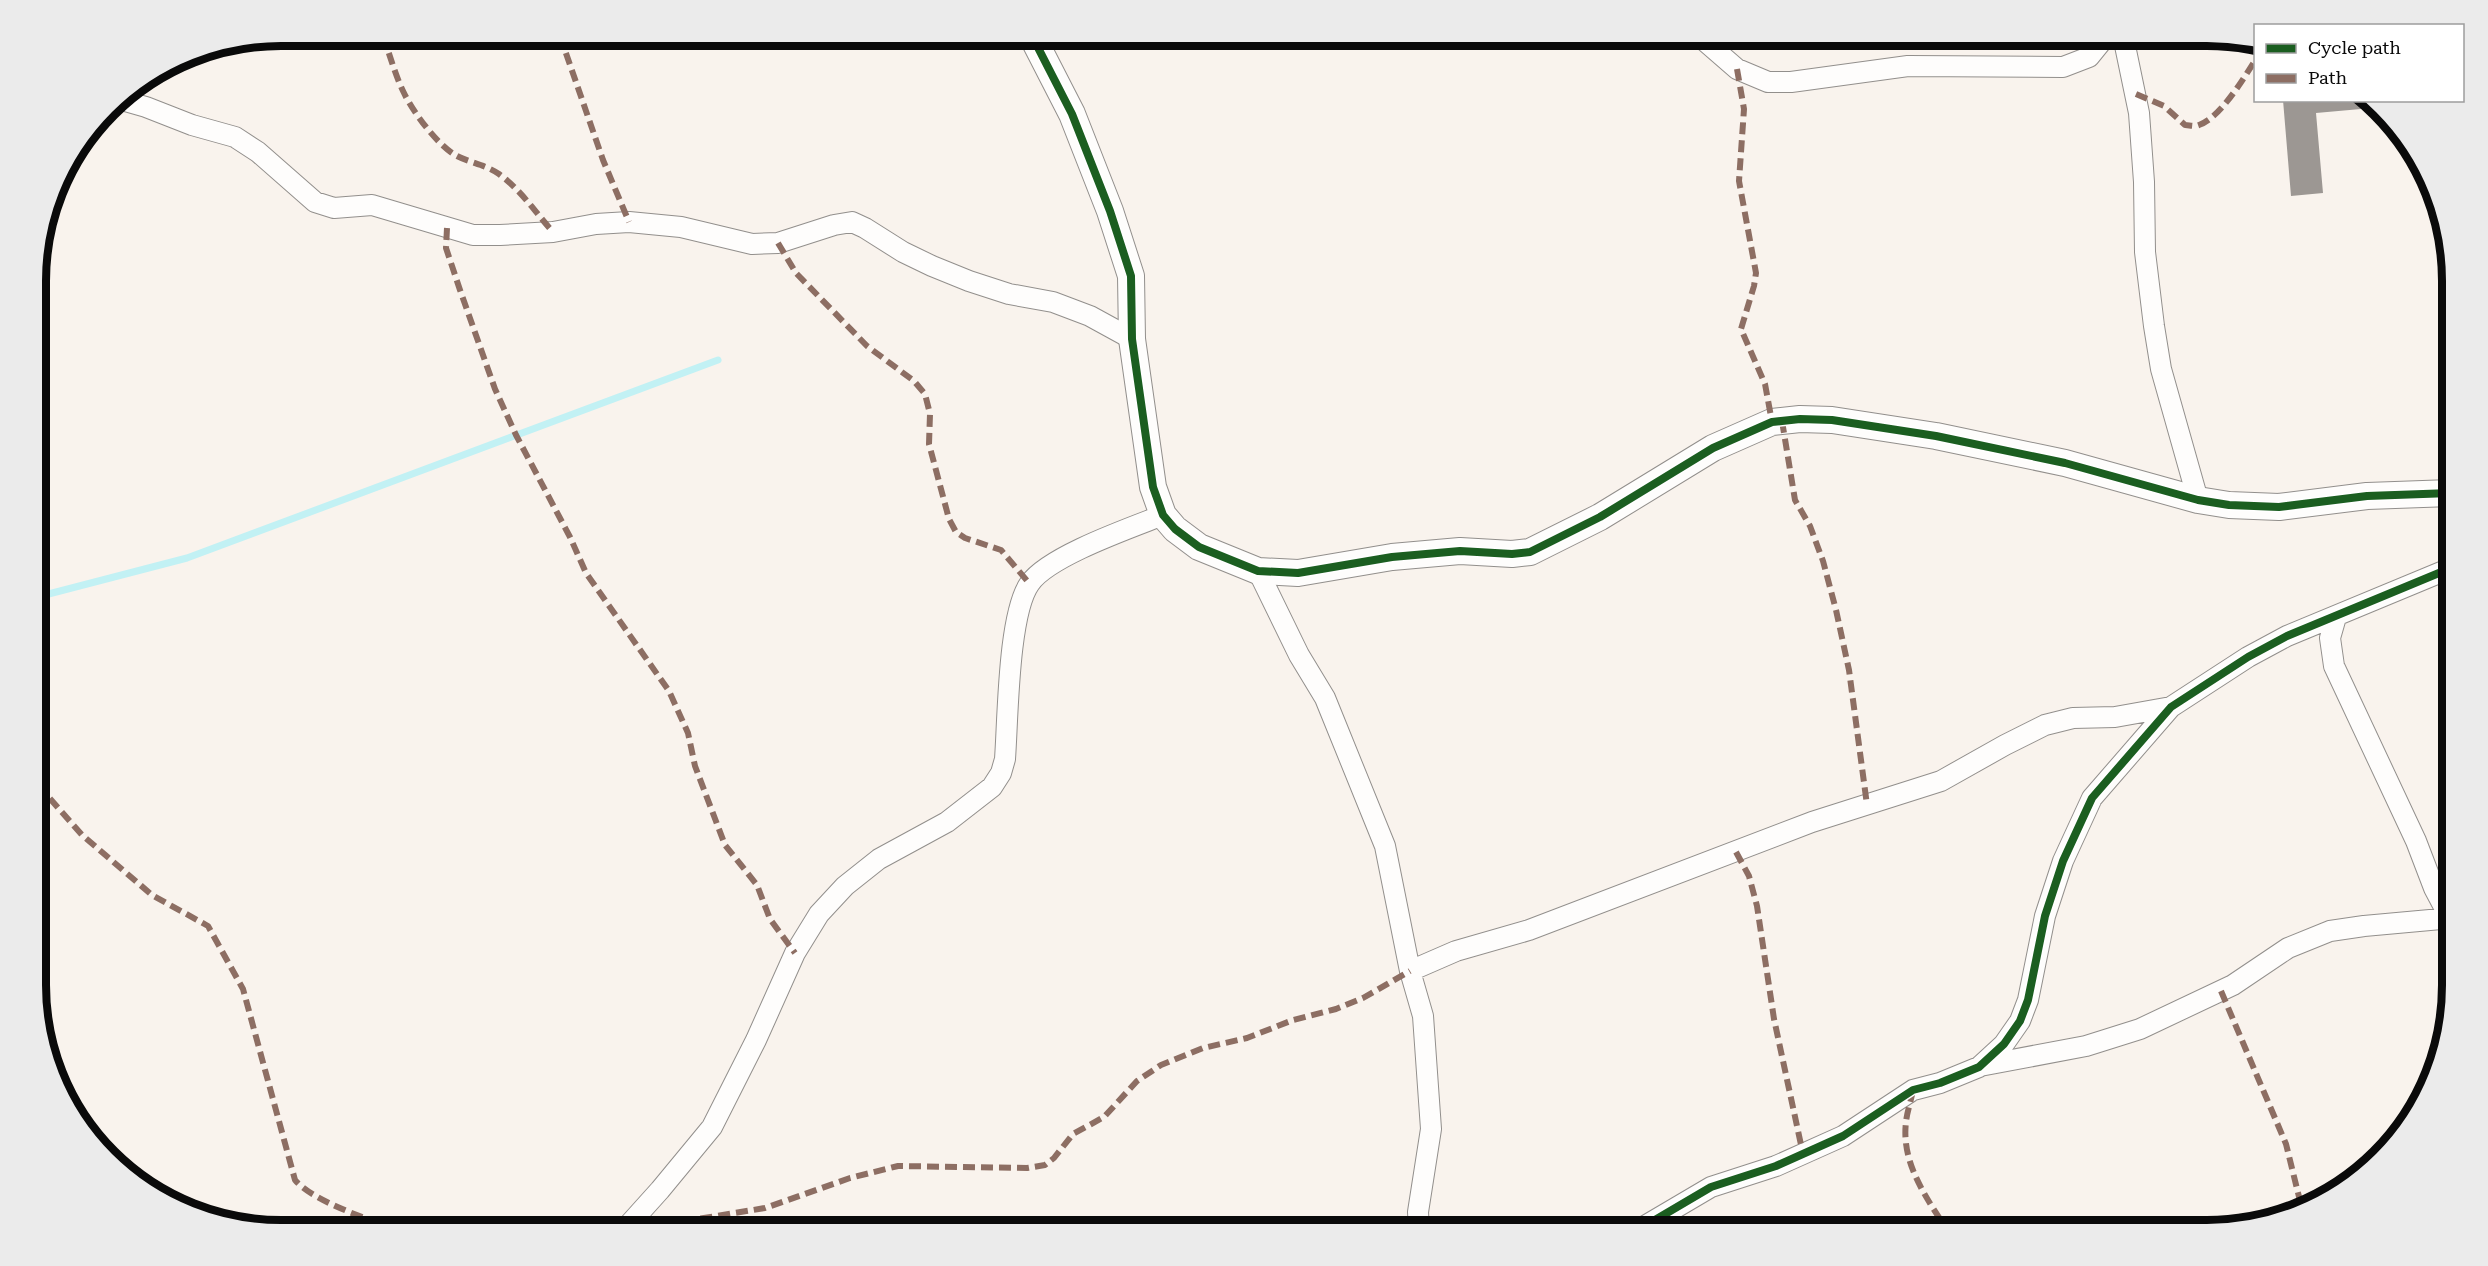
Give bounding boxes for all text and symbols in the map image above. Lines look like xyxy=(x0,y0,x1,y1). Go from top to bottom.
legend xyxy=(2254,24,2464,102)
text: Cycle path xyxy=(2308,37,2401,58)
text: Path xyxy=(2308,67,2347,88)

